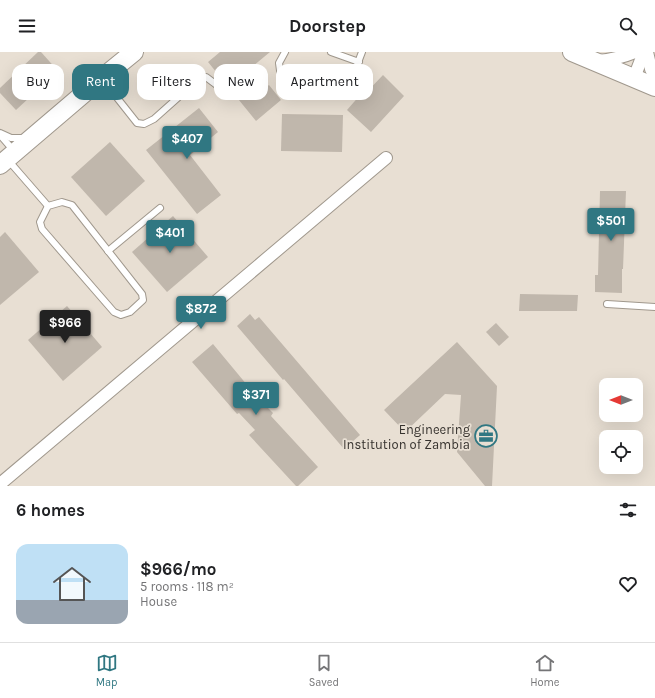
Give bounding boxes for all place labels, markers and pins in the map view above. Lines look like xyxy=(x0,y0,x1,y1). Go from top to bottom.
pin: $407 xyxy=(163,126,211,160)
pin: $501 xyxy=(587,208,635,242)
pin: $401 xyxy=(146,220,194,254)
pin: $872 xyxy=(177,296,225,330)
pin: $966 xyxy=(41,310,89,344)
pin: $371 xyxy=(232,382,280,416)
place label: Engineering Institution of Zambia xyxy=(343,422,471,452)
office icon: Engineering Institution of Zambia xyxy=(473,423,499,449)

